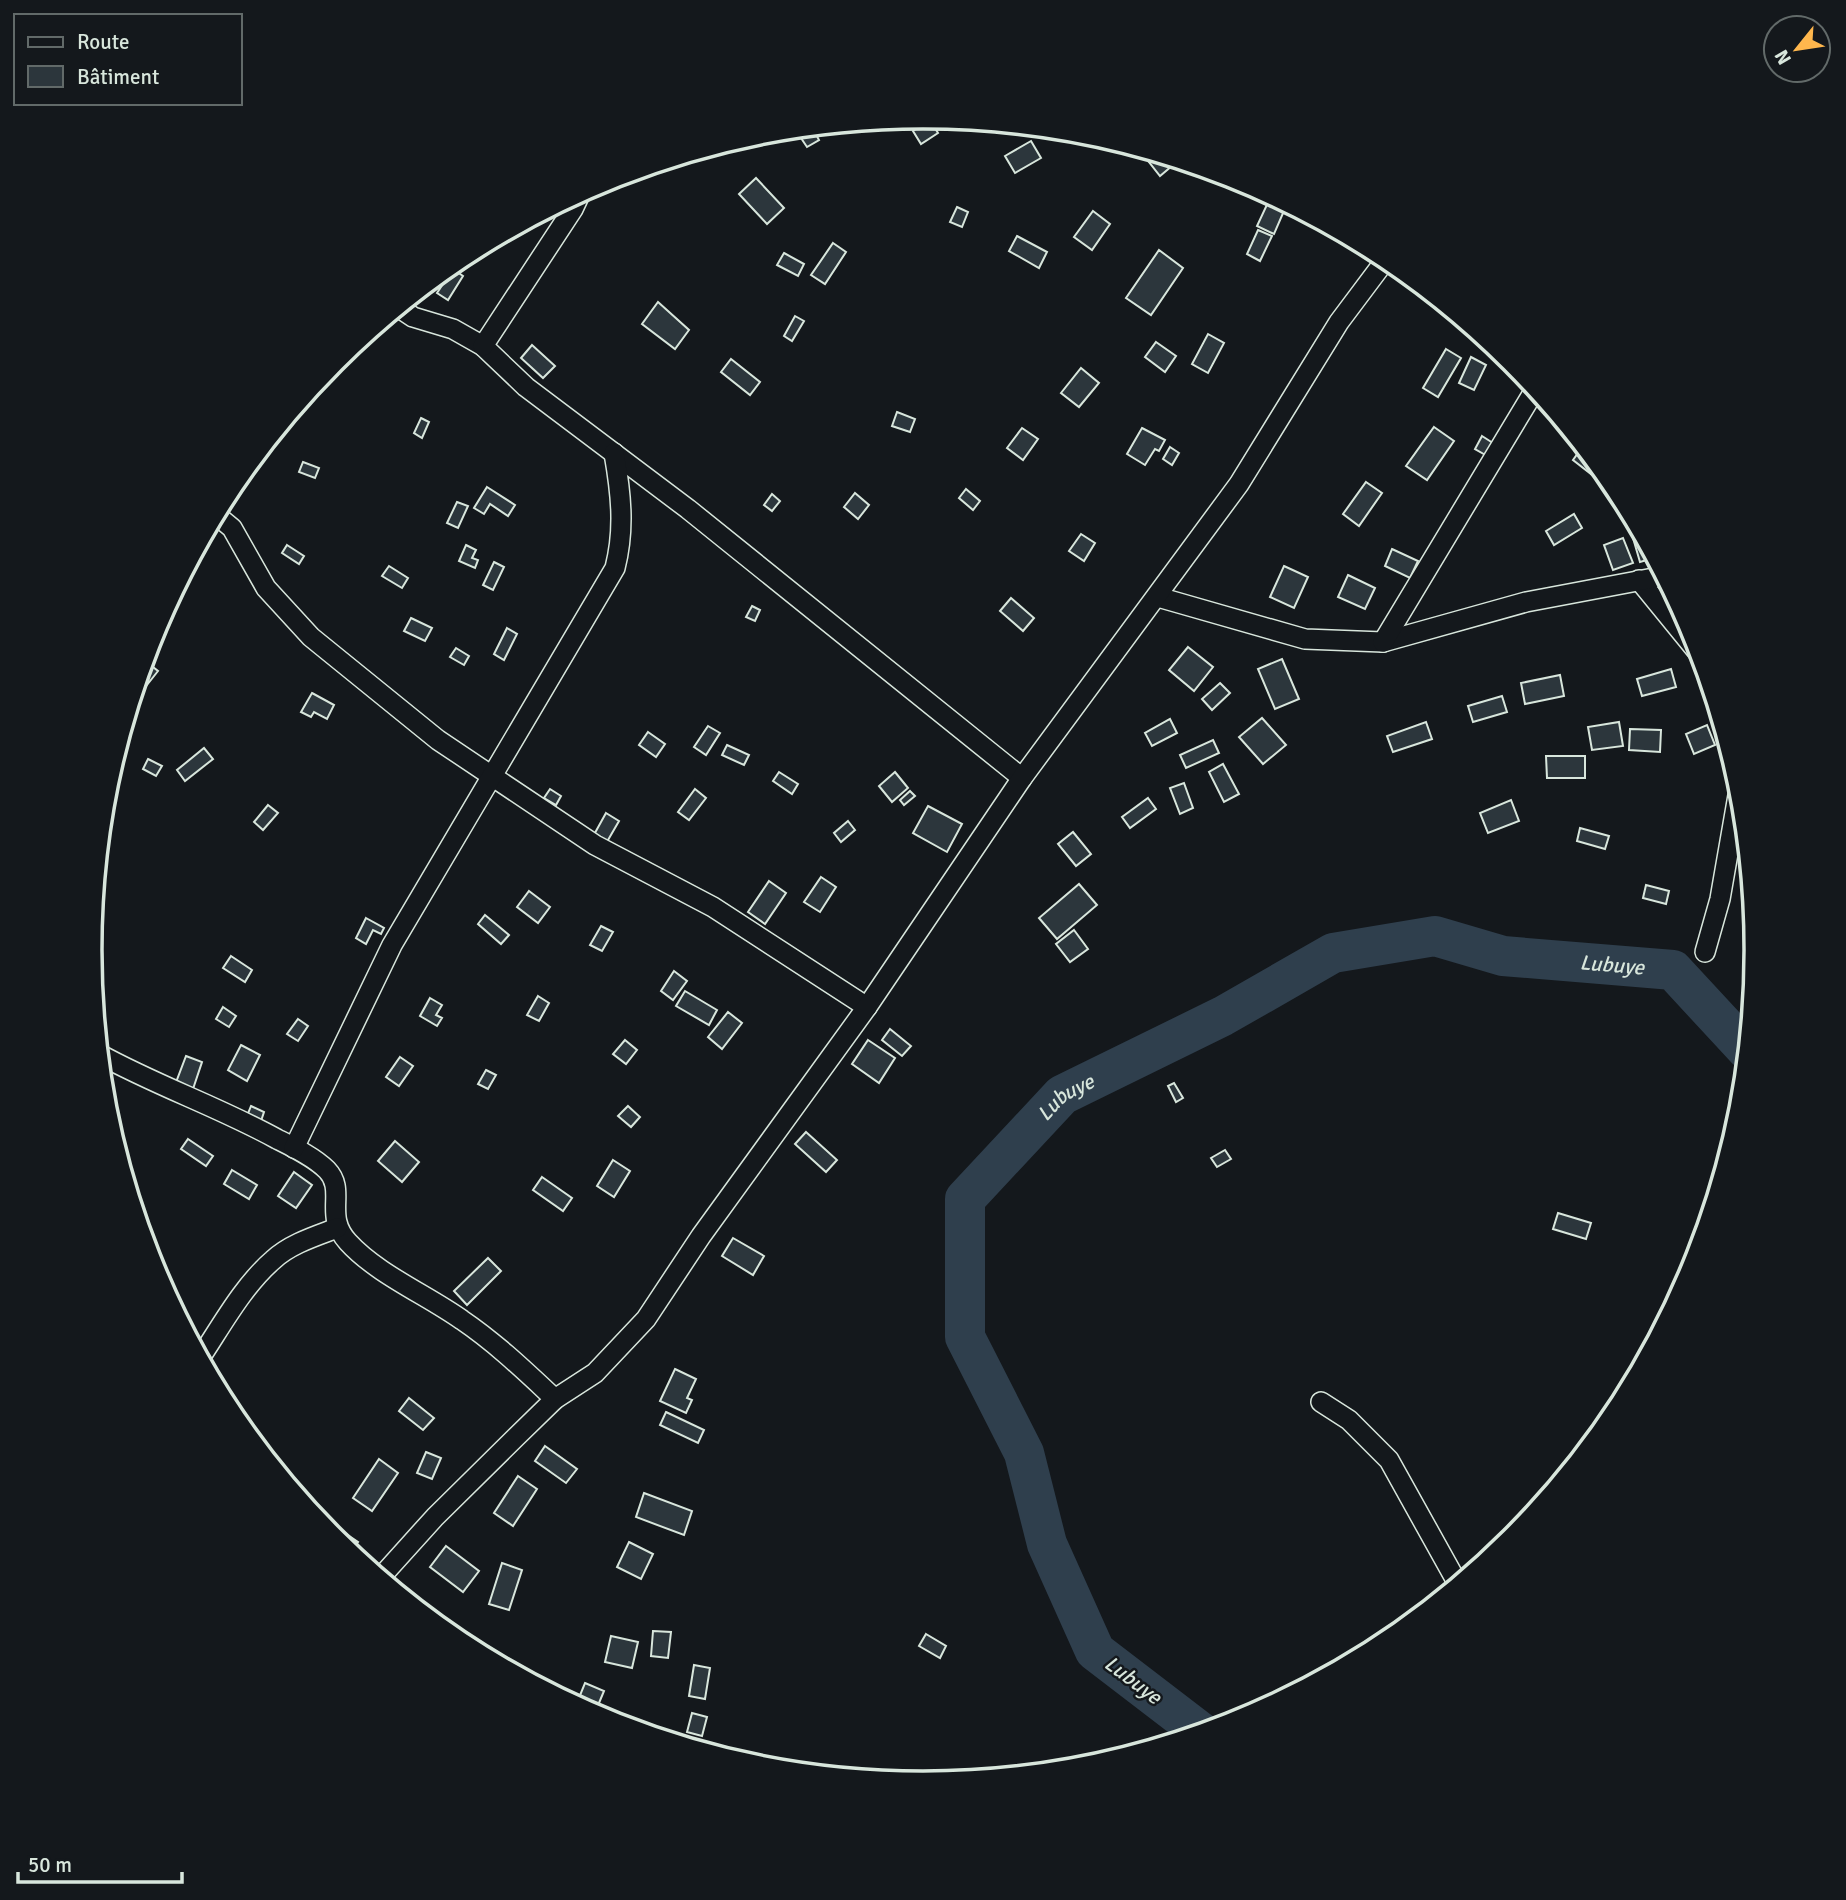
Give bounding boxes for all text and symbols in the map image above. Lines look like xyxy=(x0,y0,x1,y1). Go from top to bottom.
legend xyxy=(14,14,242,105)
north arrow xyxy=(1762,14,1832,84)
text: Route xyxy=(77,29,129,55)
text: N xyxy=(1769,45,1797,69)
text: Bâtiment xyxy=(77,64,159,90)
water label: Lubuye xyxy=(1579,949,1647,981)
water label: Lubuye xyxy=(1032,1068,1100,1126)
water label: Lubuye xyxy=(1099,1650,1168,1711)
scale bar xyxy=(18,1840,182,1884)
text: 50 m xyxy=(28,1852,72,1878)

